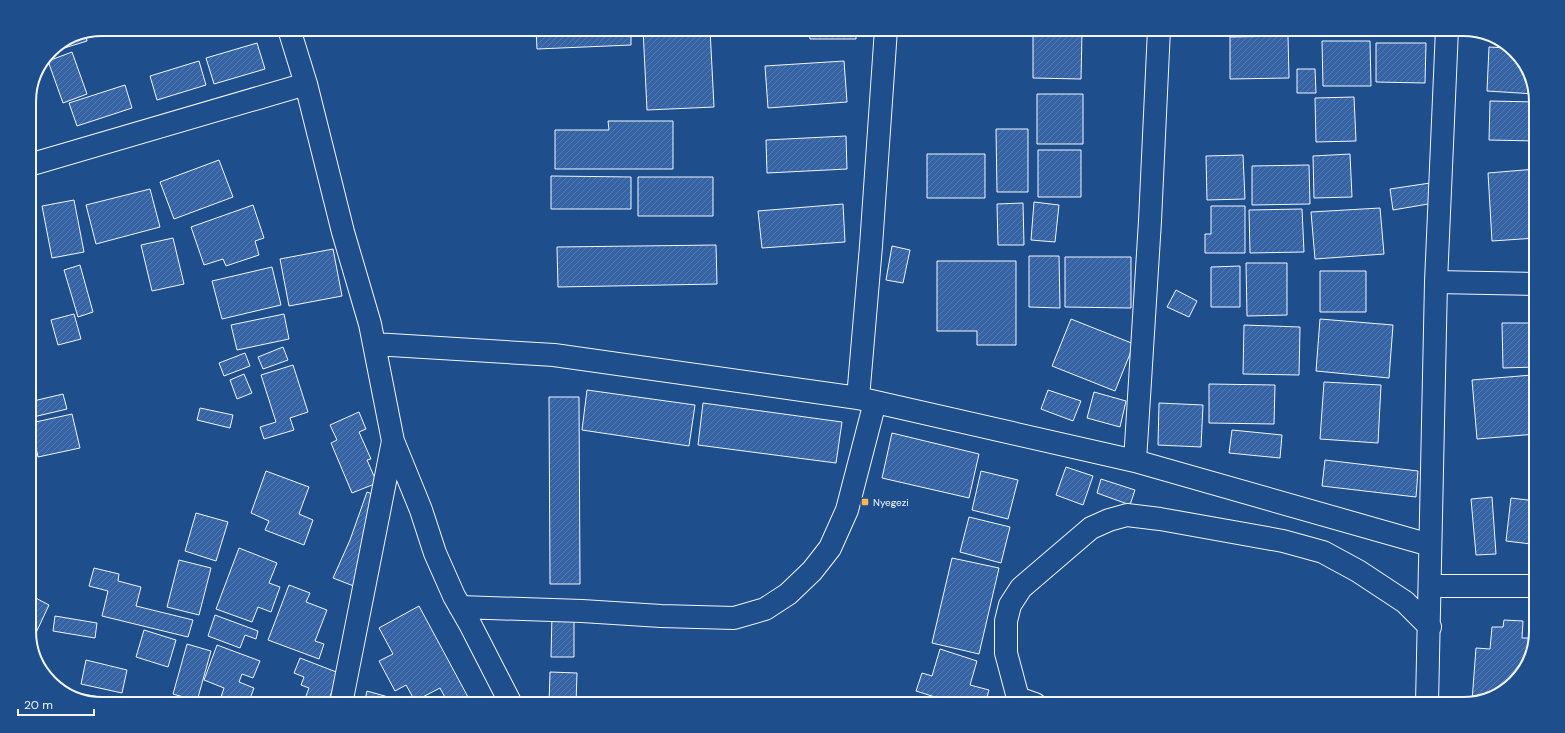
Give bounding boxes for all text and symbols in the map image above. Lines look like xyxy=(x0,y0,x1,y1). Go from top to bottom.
place label: Nyegezi xyxy=(873,496,909,509)
marker: Nyegezi xyxy=(860,497,870,507)
scale bar xyxy=(18,691,94,717)
text: 20 m xyxy=(24,697,53,713)

